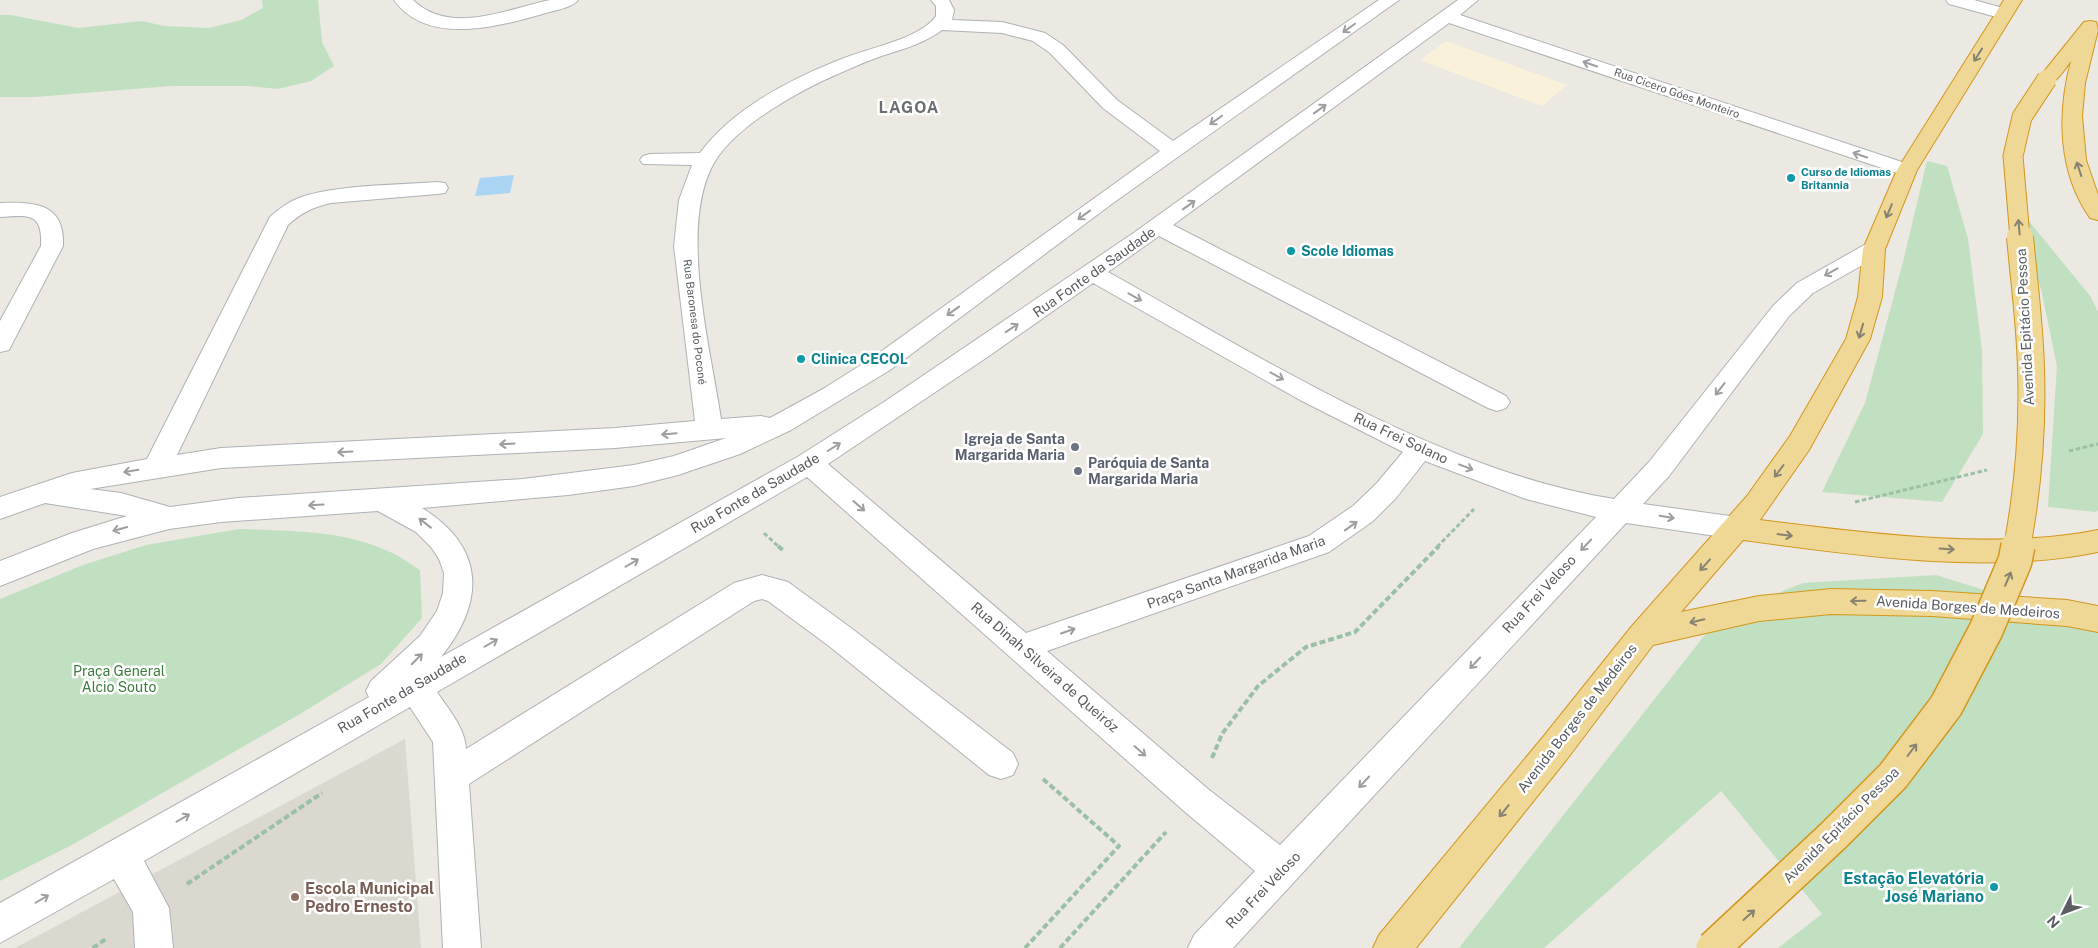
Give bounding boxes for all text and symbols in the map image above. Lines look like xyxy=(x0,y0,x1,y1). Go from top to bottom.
one-way arrow xyxy=(1343,23,1357,33)
one-way arrow xyxy=(1973,48,1983,62)
one-way arrow xyxy=(1583,59,1598,68)
street label: Rua Cicero Góes Monteiro xyxy=(1613,66,1741,120)
district label: LAGOA xyxy=(879,98,939,117)
one-way arrow xyxy=(1313,104,1327,114)
one-way arrow xyxy=(1209,115,1223,125)
one-way arrow xyxy=(1853,150,1869,159)
one-way arrow xyxy=(2073,161,2083,177)
place label: Curso de Idiomas Britannia xyxy=(1801,166,1891,191)
marker: Curso de Idiomas Britannia xyxy=(1785,172,1797,184)
one-way arrow xyxy=(1182,200,1196,210)
one-way arrow xyxy=(1884,203,1894,218)
one-way arrow xyxy=(1077,210,1091,220)
one-way arrow xyxy=(2014,219,2024,235)
street label: Rua Fonte da Saudade xyxy=(1030,224,1158,320)
place label: Scole Idiomas xyxy=(1301,243,1394,259)
marker: Scole Idiomas xyxy=(1285,245,1297,257)
street label: Avenida Epitácio Pessoa xyxy=(2013,248,2037,406)
street label: Rua Baronesa do Poconé xyxy=(681,259,709,385)
one-way arrow xyxy=(1823,267,1838,277)
one-way arrow xyxy=(1127,292,1142,302)
one-way arrow xyxy=(947,306,960,317)
one-way arrow xyxy=(1005,323,1019,333)
one-way arrow xyxy=(1855,323,1865,339)
place label: Clinica CECOL xyxy=(811,351,908,367)
marker: Clinica CECOL xyxy=(795,353,807,365)
one-way arrow xyxy=(1269,371,1284,381)
one-way arrow xyxy=(1715,382,1725,396)
street label: Rua Frei Solano xyxy=(1351,409,1451,467)
one-way arrow xyxy=(662,429,678,438)
place label: Igreja de Santa Margarida Maria xyxy=(955,431,1065,463)
one-way arrow xyxy=(499,439,515,448)
marker: Igreja de Santa Margarida Maria xyxy=(1069,441,1081,453)
one-way arrow xyxy=(826,442,840,452)
one-way arrow xyxy=(337,447,353,456)
street label: Rua Fonte da Saudade xyxy=(688,450,822,536)
place label: Paróquia de Santa Margarida Maria xyxy=(1088,455,1209,487)
one-way arrow xyxy=(1457,463,1473,472)
one-way arrow xyxy=(1774,464,1784,478)
marker: Paróquia de Santa Margarida Maria xyxy=(1072,465,1084,477)
one-way arrow xyxy=(123,466,139,476)
one-way arrow xyxy=(308,500,324,509)
one-way arrow xyxy=(852,500,865,511)
one-way arrow xyxy=(1659,512,1675,522)
one-way arrow xyxy=(419,518,432,529)
one-way arrow xyxy=(1344,520,1357,531)
one-way arrow xyxy=(113,524,129,534)
one-way arrow xyxy=(1777,530,1793,540)
street label: Praça Santa Margarida Maria xyxy=(1145,532,1327,612)
one-way arrow xyxy=(1580,538,1592,551)
one-way arrow xyxy=(1939,544,1955,553)
street label: Rua Frei Veloso xyxy=(1499,552,1579,636)
one-way arrow xyxy=(624,558,639,567)
one-way arrow xyxy=(1699,558,1711,571)
one-way arrow xyxy=(2004,571,2013,586)
street label: Avenida Borges de Medeiros xyxy=(1876,593,2060,621)
one-way arrow xyxy=(1850,596,1866,606)
street label: Rua Dinah Silveira de Queiróz xyxy=(968,599,1122,736)
one-way arrow xyxy=(1689,617,1705,626)
one-way arrow xyxy=(1060,626,1075,635)
one-way arrow xyxy=(483,638,498,648)
street label: Avenida Borges de Medeiros xyxy=(1514,641,1640,795)
street label: Rua Fonte da Saudade xyxy=(335,650,469,736)
one-way arrow xyxy=(411,653,423,666)
one-way arrow xyxy=(1469,657,1481,670)
park label: Praça General Alcio Souto xyxy=(73,663,165,695)
one-way arrow xyxy=(1907,744,1918,757)
one-way arrow xyxy=(1133,745,1146,756)
street label: Avenida Epitácio Pessoa xyxy=(1780,764,1902,886)
one-way arrow xyxy=(1358,776,1370,788)
one-way arrow xyxy=(1499,804,1510,817)
one-way arrow xyxy=(176,813,190,823)
street label: Rua Frei Veloso xyxy=(1222,848,1304,932)
place label: Estação Elevatória José Mariano xyxy=(1843,869,1984,906)
place label: Escola Municipal Pedro Ernesto xyxy=(305,879,434,916)
marker: Estação Elevatória José Mariano xyxy=(1988,881,2000,893)
north arrow xyxy=(2038,888,2088,938)
marker: Escola Municipal Pedro Ernesto xyxy=(289,891,301,903)
one-way arrow xyxy=(35,894,49,904)
one-way arrow xyxy=(1742,909,1755,921)
text: N xyxy=(2044,912,2063,931)

